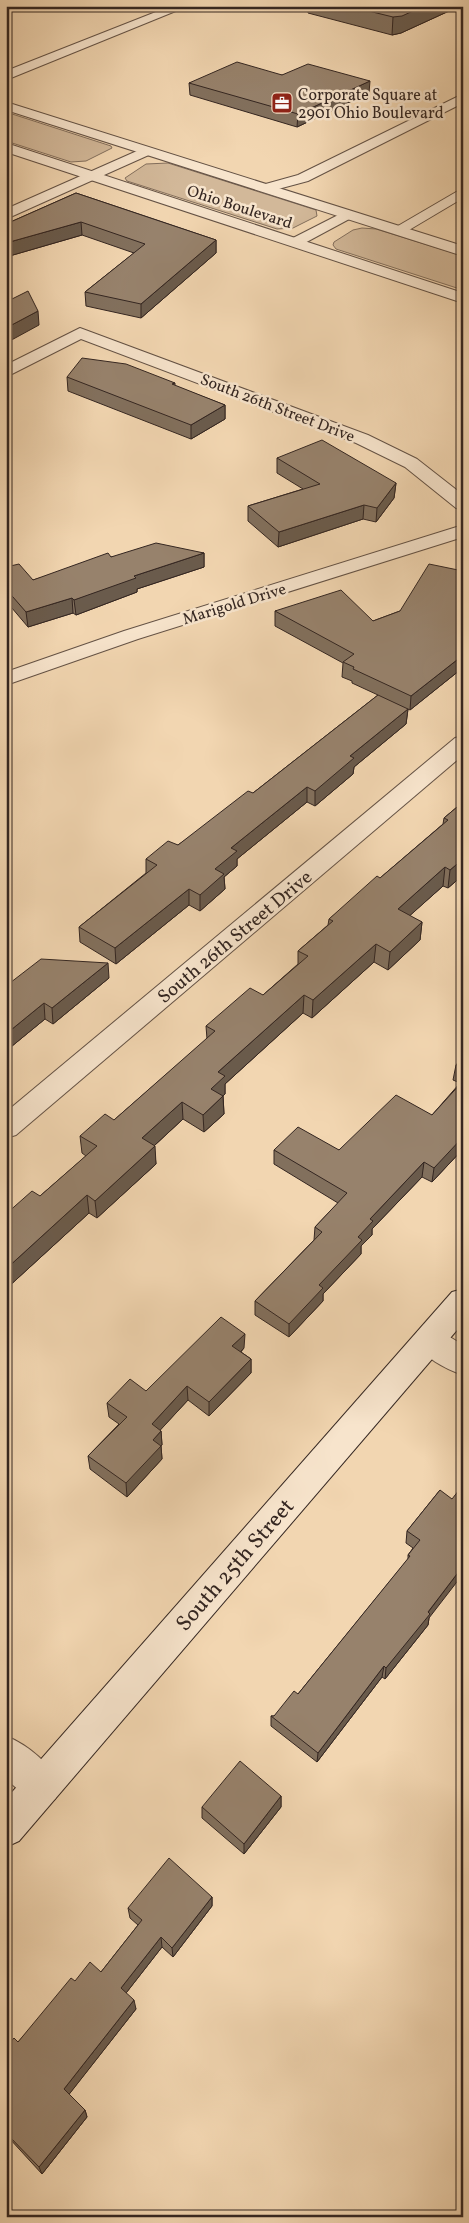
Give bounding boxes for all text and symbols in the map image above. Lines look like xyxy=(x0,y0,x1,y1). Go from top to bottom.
place label: Corporate Square at 2901 Ohio Boulevard xyxy=(298,85,444,125)
office icon: Corporate Square at 2901 Ohio Boulevard xyxy=(270,91,294,115)
street label: Ohio Boulevard xyxy=(184,181,295,235)
street label: South 26th Street Drive xyxy=(197,369,358,449)
street label: Marigold Drive xyxy=(180,579,289,631)
street label: South 26th Street Drive xyxy=(152,865,318,1010)
street label: South 25th Street xyxy=(169,1492,302,1639)

